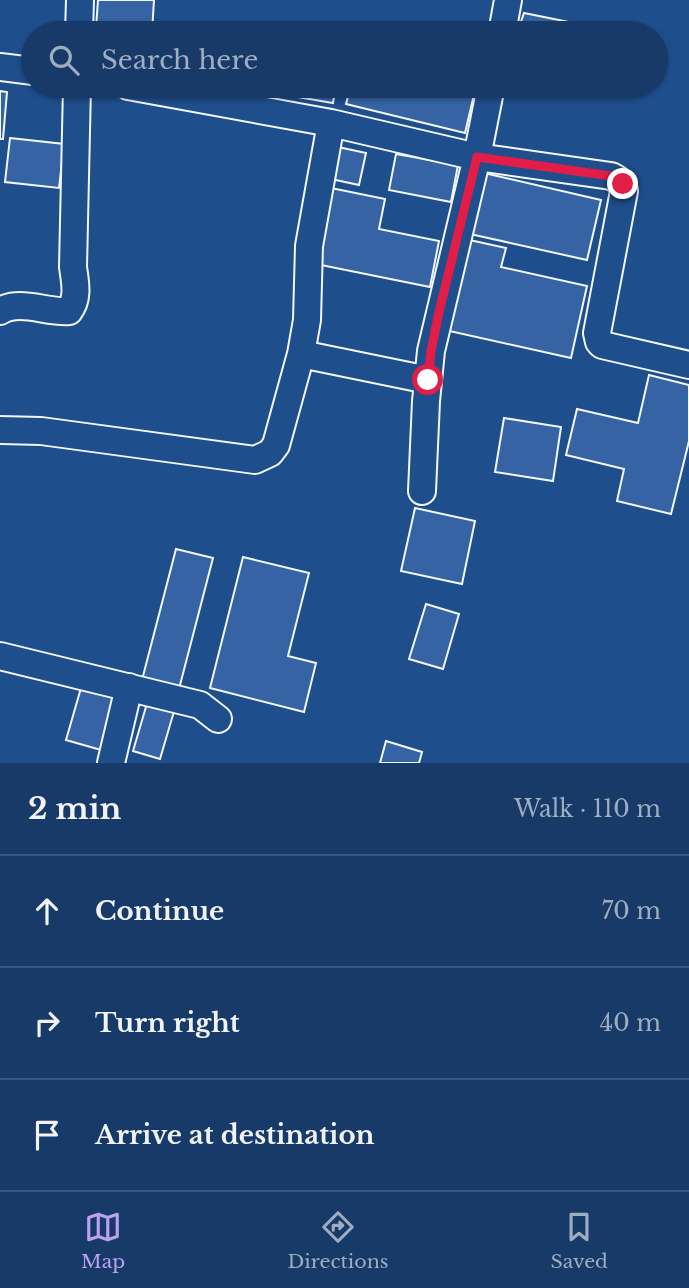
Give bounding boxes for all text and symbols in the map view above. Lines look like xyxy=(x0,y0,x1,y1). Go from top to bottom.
search box xyxy=(21,21,668,98)
icon: search xyxy=(45,41,83,79)
text: Search here xyxy=(101,44,258,76)
route end xyxy=(607,168,638,199)
route start xyxy=(412,364,443,395)
text: 2 min xyxy=(28,790,121,827)
text: Walk · 110 m xyxy=(514,795,661,823)
icon: ahead xyxy=(28,892,66,930)
text: Continue xyxy=(95,895,224,927)
text: 70 m xyxy=(602,897,661,925)
icon: right xyxy=(28,1004,66,1042)
text: Turn right xyxy=(95,1007,240,1039)
text: 40 m xyxy=(600,1009,661,1037)
icon: arrive xyxy=(28,1116,66,1154)
text: Arrive at destination xyxy=(95,1119,375,1151)
tab: Map xyxy=(81,1208,125,1273)
tab: Directions xyxy=(287,1208,388,1273)
tab: Saved xyxy=(551,1208,608,1273)

